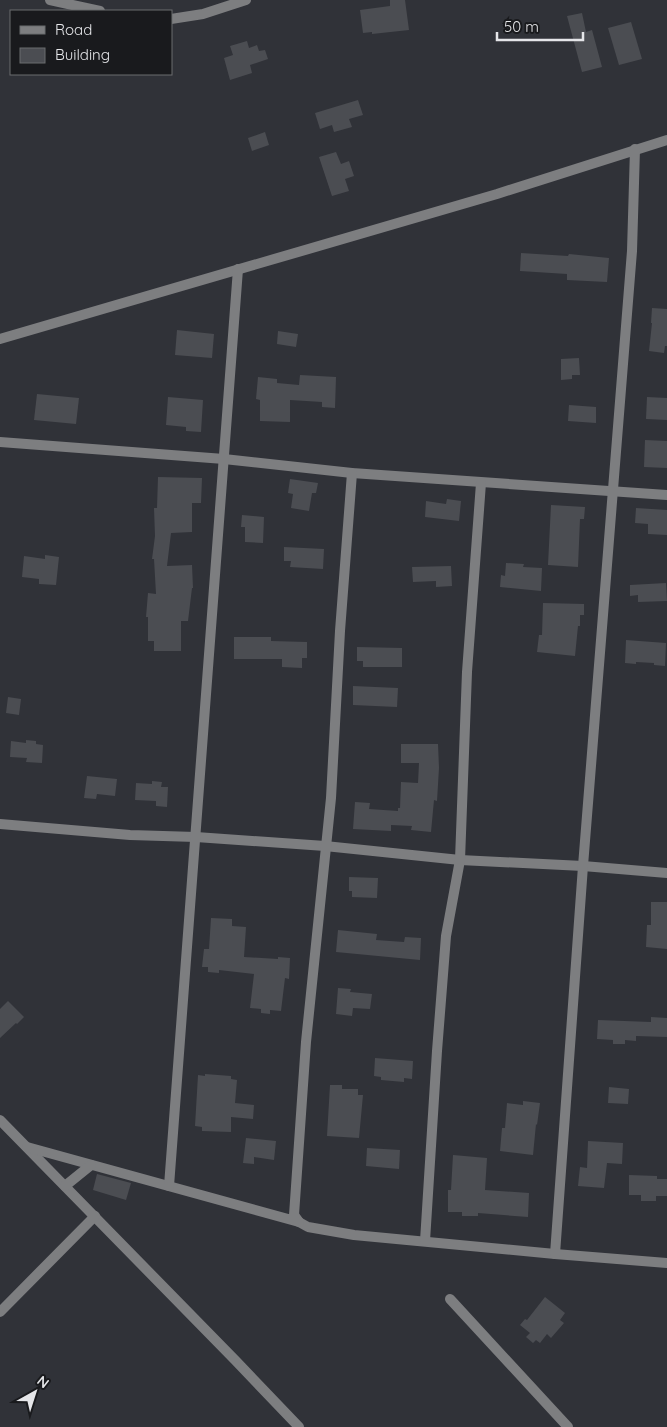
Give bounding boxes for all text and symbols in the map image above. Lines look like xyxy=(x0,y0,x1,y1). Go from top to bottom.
legend xyxy=(10,10,172,75)
scale bar xyxy=(497,10,583,42)
text: 50 m xyxy=(504,17,539,36)
text: Road xyxy=(55,20,92,39)
text: Building xyxy=(55,45,110,64)
north arrow xyxy=(10,1367,60,1417)
text: N xyxy=(34,1372,53,1392)

